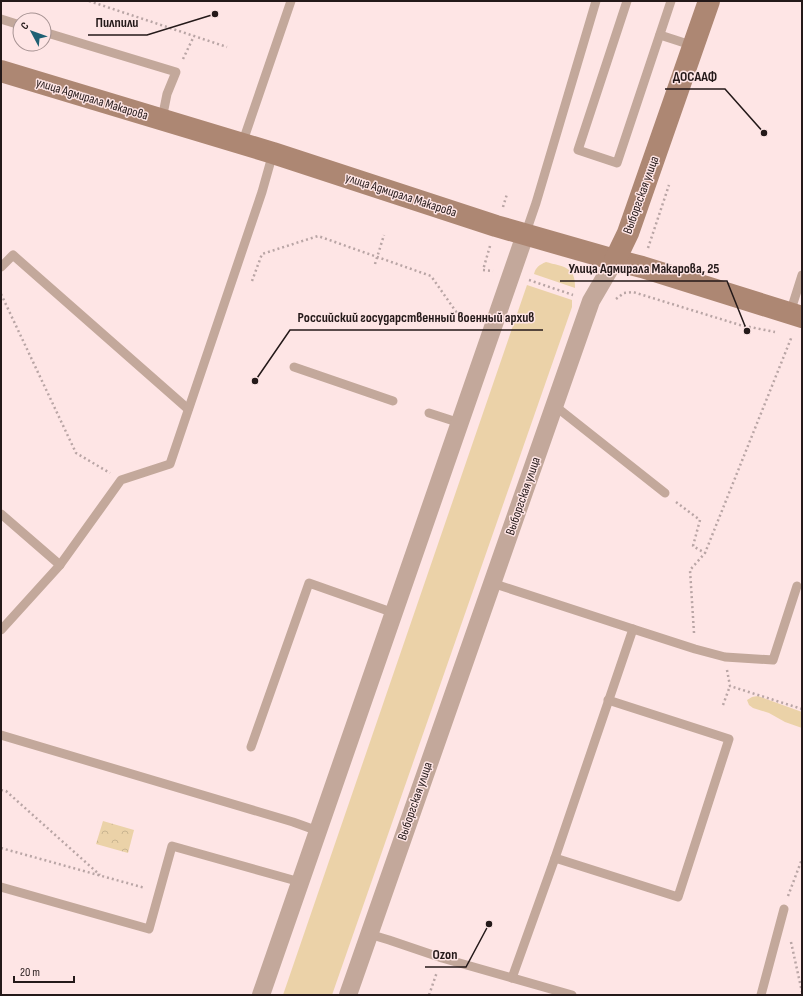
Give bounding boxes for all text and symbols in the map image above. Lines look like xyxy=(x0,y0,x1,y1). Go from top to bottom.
callout: Пилпили xyxy=(88,9,147,35)
north arrow xyxy=(12,12,52,52)
text: Пилпили xyxy=(96,14,138,31)
text: С xyxy=(18,19,32,32)
callout: ДОСААФ xyxy=(665,63,725,89)
text: ДОСААФ xyxy=(673,68,717,85)
street label: улица Адмирала Макарова xyxy=(34,74,150,124)
street label: Выборгская улица xyxy=(619,154,663,236)
street label: улица Адмирала Макарова xyxy=(343,169,459,221)
callout: Улица Адмирала Макарова, 25 xyxy=(560,255,727,281)
text: Улица Адмирала Макарова, 25 xyxy=(569,260,719,277)
callout: Российский государственный военный архив xyxy=(290,304,543,330)
text: Российский государственный военный архив xyxy=(298,309,534,326)
street label: Выборгская улица xyxy=(502,455,544,537)
street label: Выборгская улица xyxy=(394,760,436,842)
callout: Ozon xyxy=(425,941,466,967)
text: Ozon xyxy=(433,946,457,963)
scale bar xyxy=(14,958,74,984)
text: 20 m xyxy=(20,965,40,980)

